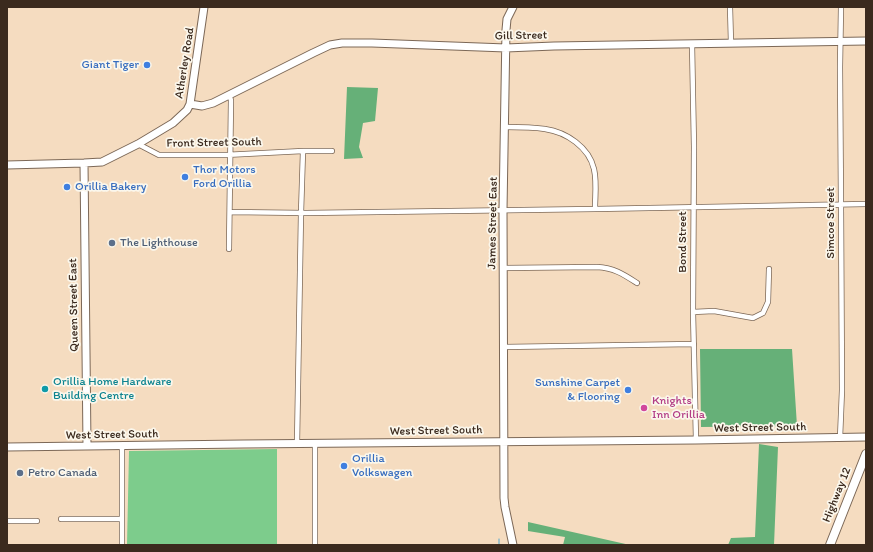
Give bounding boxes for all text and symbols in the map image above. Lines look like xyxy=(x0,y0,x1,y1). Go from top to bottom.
street label: Atherley Road xyxy=(172,26,198,100)
street label: Gill Street xyxy=(495,28,547,44)
place label: Giant Tiger xyxy=(82,58,139,72)
marker: Giant Tiger xyxy=(142,60,152,70)
street label: Front Street South xyxy=(166,135,262,151)
place label: Thor Motors Ford Orillia xyxy=(193,163,256,191)
marker: Thor Motors Ford Orillia xyxy=(180,172,190,182)
street label: James Street East xyxy=(485,176,501,270)
place label: Orillia Bakery xyxy=(75,180,146,194)
marker: Orillia Bakery xyxy=(62,182,72,192)
street label: Simcoe Street xyxy=(824,187,838,259)
street label: Bond Street xyxy=(676,211,690,273)
place label: The Lighthouse xyxy=(120,236,198,250)
marker: The Lighthouse xyxy=(107,238,117,248)
street label: Queen Street East xyxy=(66,258,82,352)
place label: Orillia Home Hardware Building Centre xyxy=(53,375,172,403)
place label: Sunshine Carpet & Flooring xyxy=(535,376,620,404)
marker: Orillia Home Hardware Building Centre xyxy=(40,384,50,394)
marker: Sunshine Carpet & Flooring xyxy=(623,385,633,395)
place label: Knights Inn Orillia xyxy=(652,394,705,422)
marker: Knights Inn Orillia xyxy=(639,403,649,413)
street label: West Street South xyxy=(714,420,806,436)
street label: West Street South xyxy=(390,423,482,439)
street label: West Street South xyxy=(66,427,158,443)
place label: Orillia Volkswagen xyxy=(352,452,412,480)
marker: Orillia Volkswagen xyxy=(339,461,349,471)
street label: Highway 12 xyxy=(819,465,855,525)
place label: Petro Canada xyxy=(28,466,97,480)
marker: Petro Canada xyxy=(15,468,25,478)

